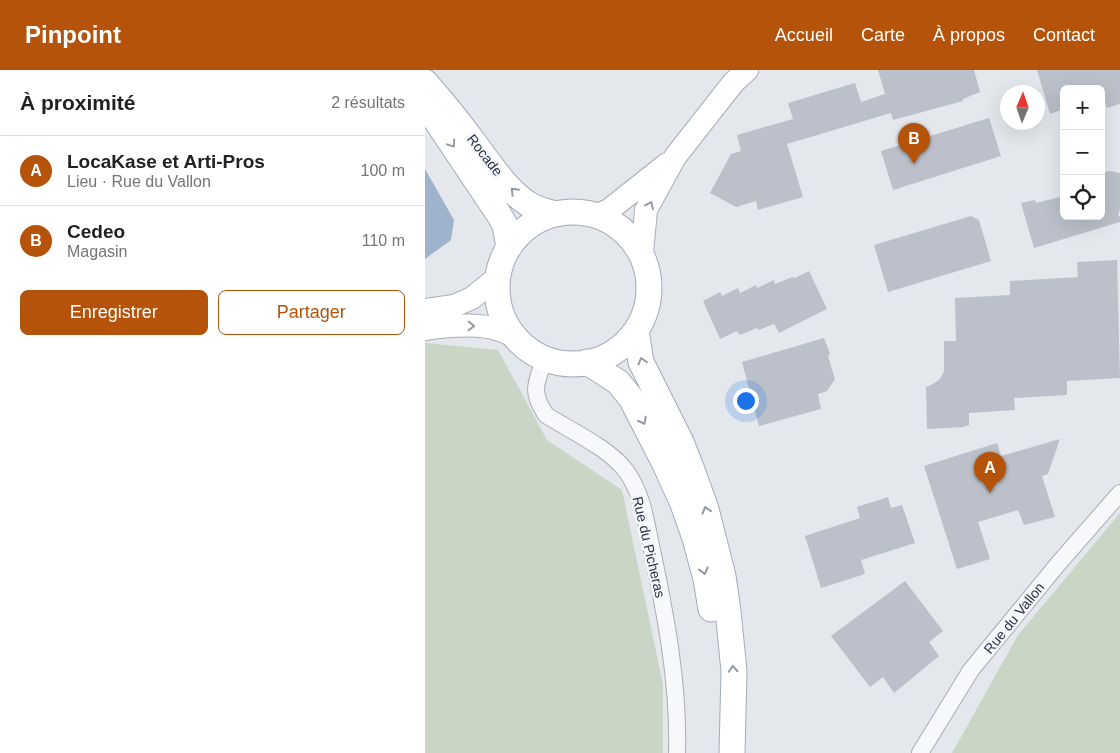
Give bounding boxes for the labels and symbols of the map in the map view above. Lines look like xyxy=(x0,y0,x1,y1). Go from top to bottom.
north arrow xyxy=(1000,85,1045,130)
pin: B xyxy=(898,123,930,164)
street label: Rocade xyxy=(464,131,506,179)
one-way arrow xyxy=(446,139,455,148)
one-way arrow xyxy=(511,188,520,197)
one-way arrow xyxy=(643,201,654,210)
one-way arrow xyxy=(467,321,475,332)
one-way arrow xyxy=(637,356,648,365)
your location xyxy=(733,388,759,414)
one-way arrow xyxy=(637,416,647,425)
pin: A xyxy=(974,452,1006,493)
street label: Rue du Picheras xyxy=(630,495,668,599)
one-way arrow xyxy=(701,506,711,514)
one-way arrow xyxy=(698,567,709,576)
street label: Rue du Vallon xyxy=(980,579,1048,657)
one-way arrow xyxy=(728,665,738,673)

